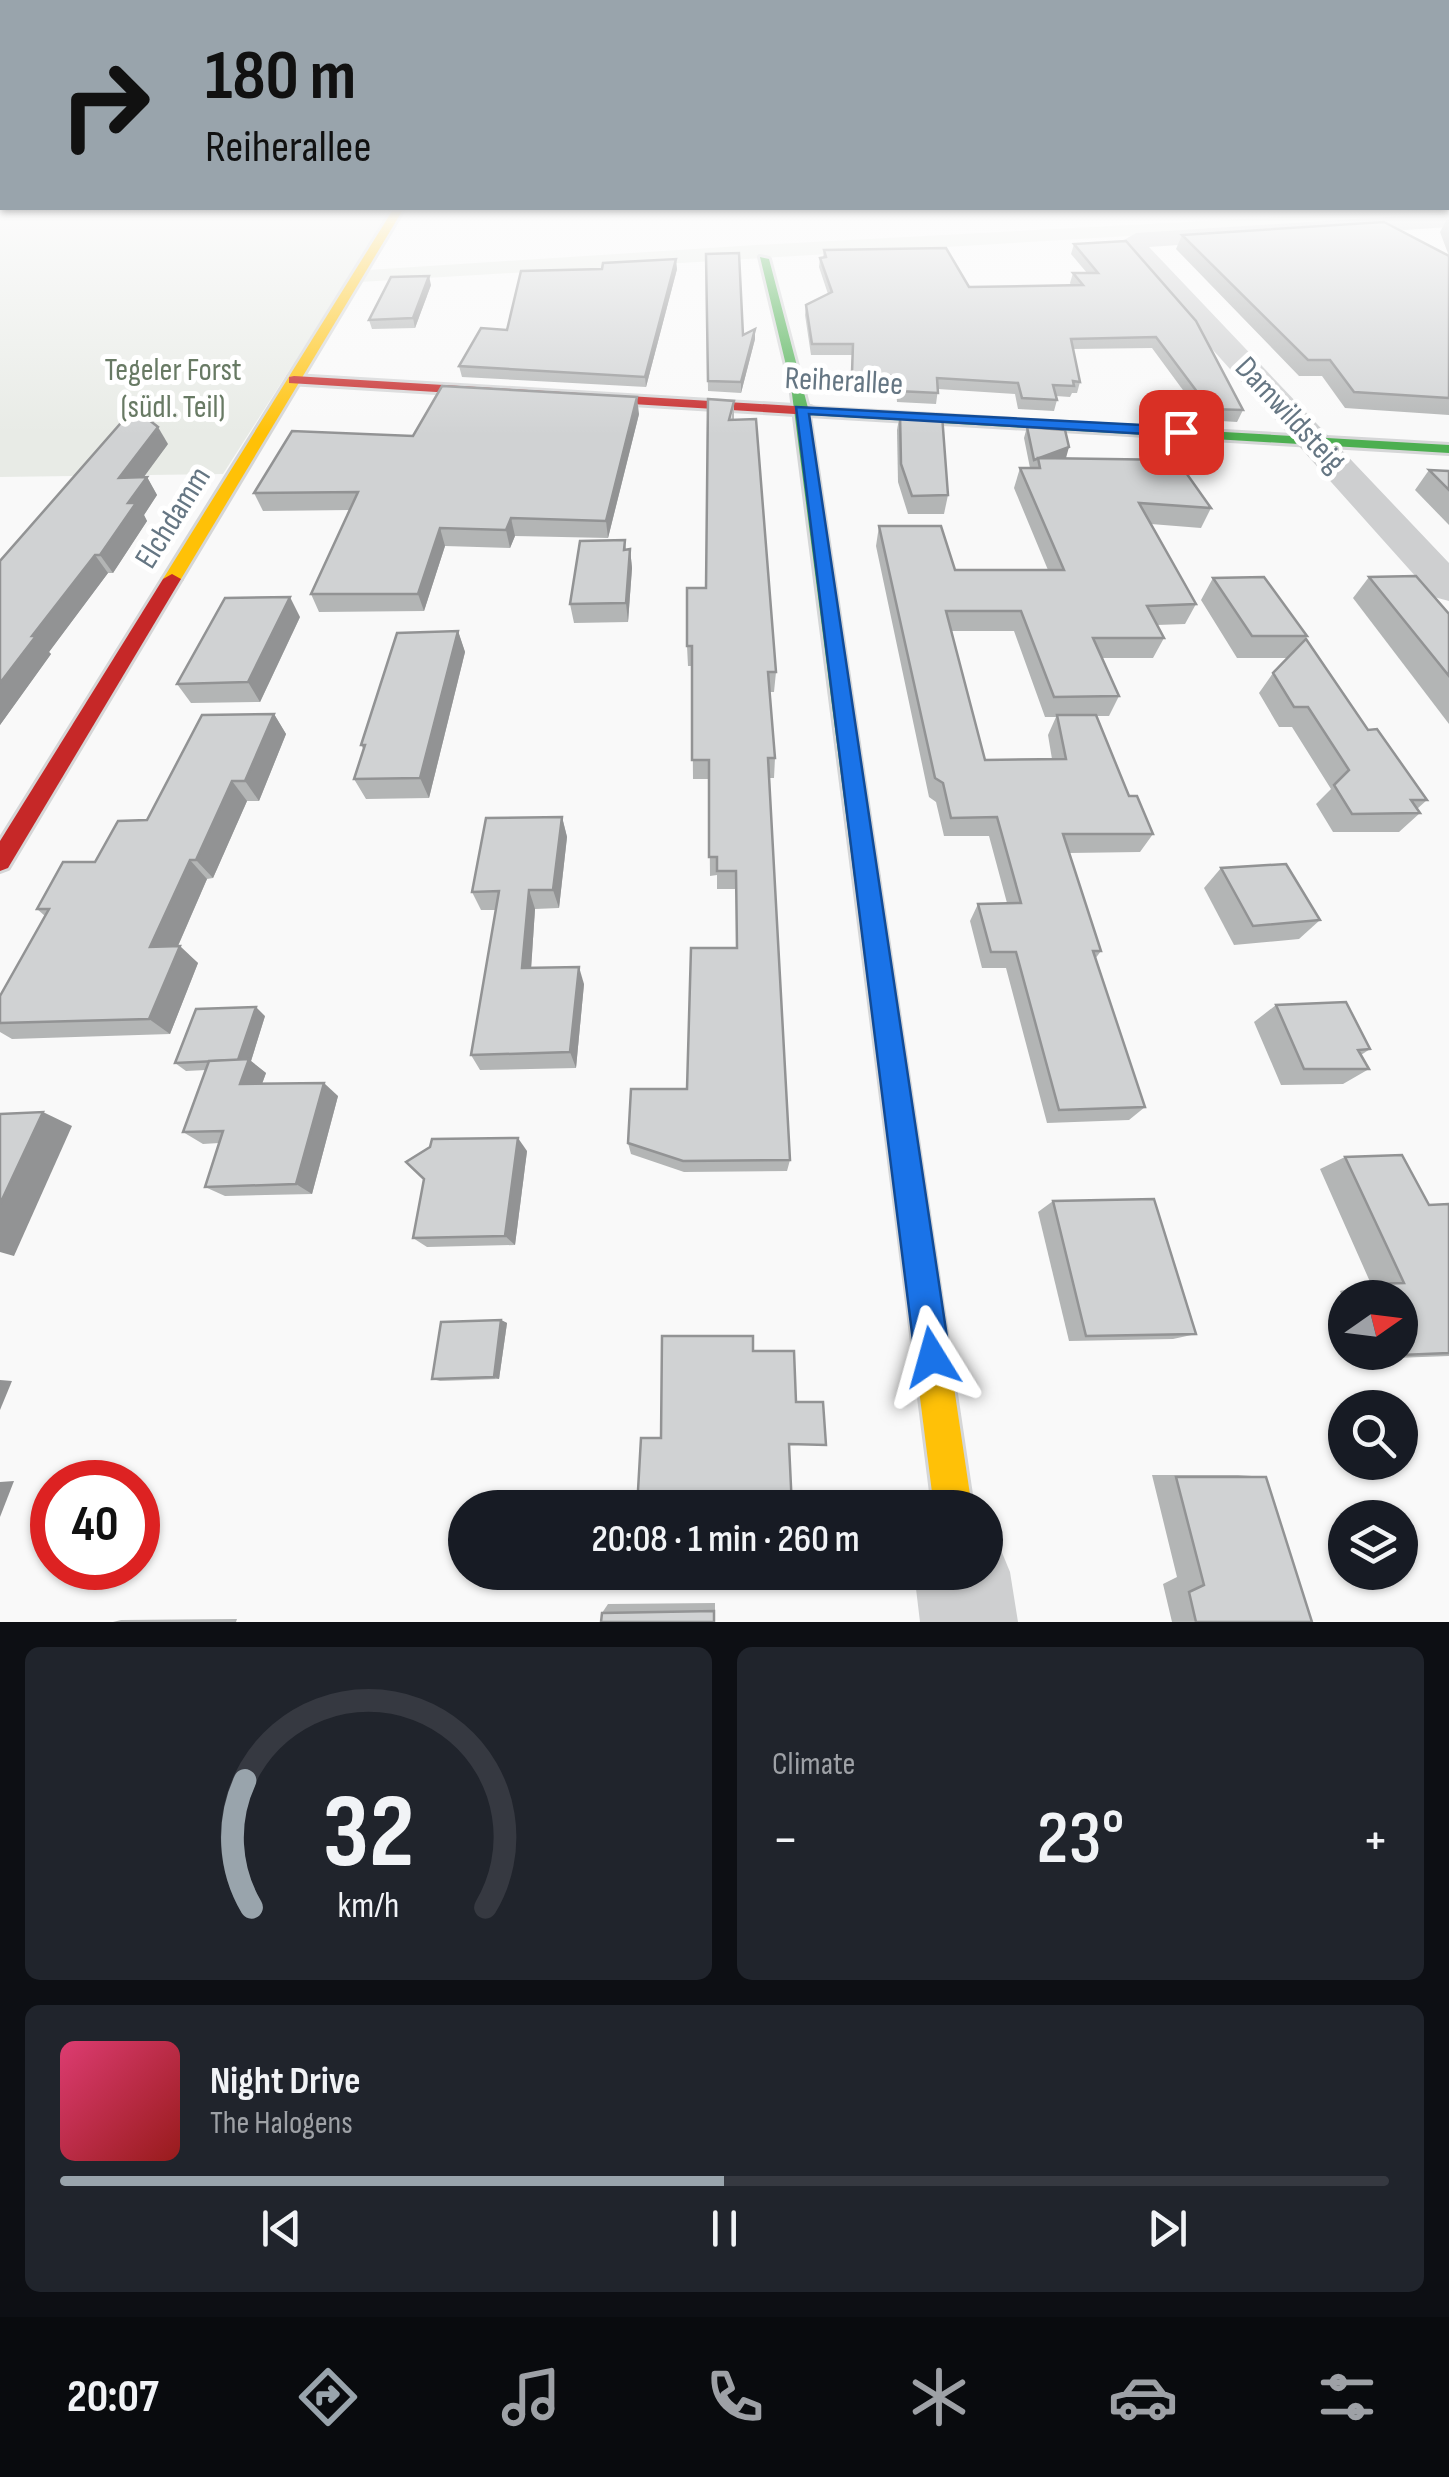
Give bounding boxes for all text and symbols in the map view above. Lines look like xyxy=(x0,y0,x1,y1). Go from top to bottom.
text: 180 m xyxy=(205,35,356,119)
icon: right xyxy=(40,40,170,170)
text: Reiherallee xyxy=(205,120,372,175)
street label: Damwildsteig xyxy=(1226,349,1353,481)
park label: Tegeler Forst (südl. Teil) xyxy=(104,351,242,427)
street label: Reiherallee xyxy=(784,359,904,404)
pin xyxy=(1139,390,1224,475)
icon: arrive xyxy=(1154,405,1209,460)
street label: Elchdamm xyxy=(127,460,220,576)
north arrow xyxy=(1328,1280,1418,1370)
map controls xyxy=(1328,1280,1418,1590)
position arrow xyxy=(880,1305,984,1409)
button: search xyxy=(1328,1390,1418,1480)
speed limit sign: 40 xyxy=(30,1460,160,1590)
button: layers xyxy=(1328,1500,1418,1590)
text: 20:08 · 1 min · 260 m xyxy=(591,1517,860,1562)
text: Climate xyxy=(772,1745,855,1784)
text: 32 xyxy=(322,1771,415,1896)
text: 23° xyxy=(1037,1794,1124,1885)
text: − xyxy=(772,1807,799,1874)
text: + xyxy=(1362,1807,1389,1874)
text: km/h xyxy=(338,1885,399,1928)
text: Night Drive xyxy=(210,2059,361,2104)
text: The Halogens xyxy=(210,2104,353,2143)
icon: previous xyxy=(254,2201,309,2256)
icon: pause xyxy=(697,2201,752,2256)
icon: next xyxy=(1140,2201,1195,2256)
icon: directions xyxy=(293,2362,363,2432)
icon: music xyxy=(496,2362,566,2432)
icon: phone xyxy=(700,2362,770,2432)
icon: climate xyxy=(904,2362,974,2432)
icon: car xyxy=(1108,2362,1178,2432)
icon: filters xyxy=(1312,2362,1382,2432)
text: 20:07 xyxy=(67,2370,159,2425)

